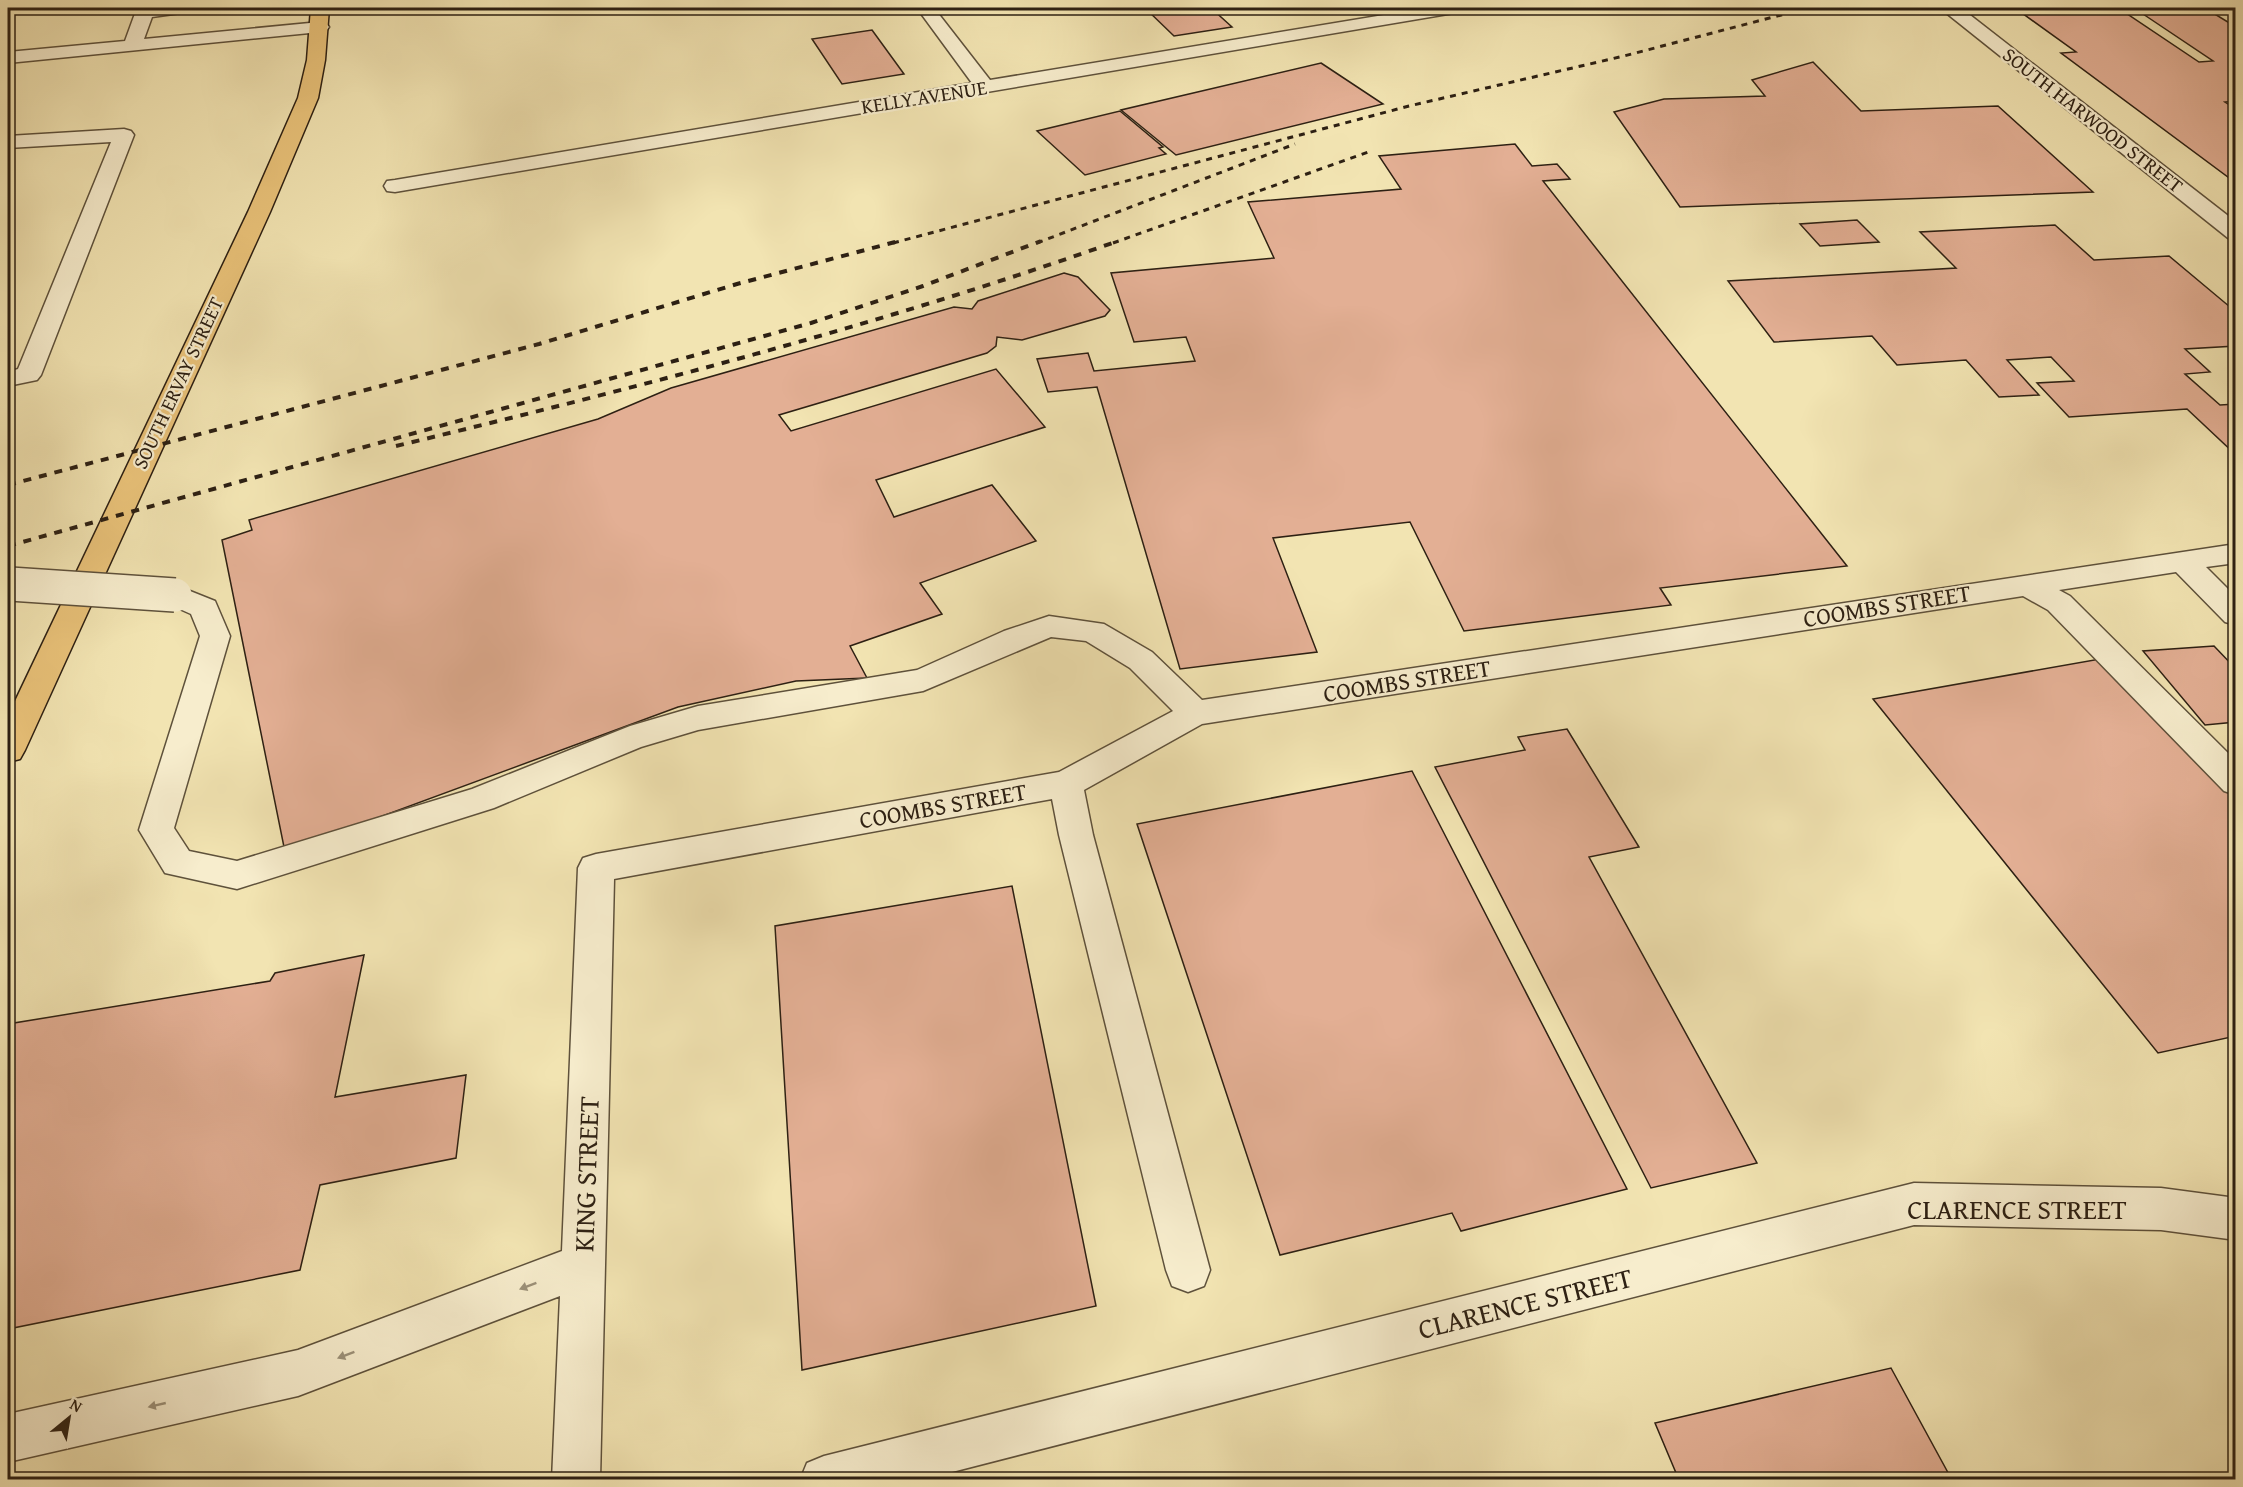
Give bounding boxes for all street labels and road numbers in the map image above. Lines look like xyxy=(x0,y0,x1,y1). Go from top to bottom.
street label: SOUTH HARWOOD STREET xyxy=(1997,40,2190,199)
street label: KELLY AVENUE xyxy=(859,72,989,121)
street label: SOUTH ERVAY STREET xyxy=(125,292,230,474)
street label: COOMBS STREET xyxy=(1801,575,1973,636)
street label: COOMBS STREET xyxy=(1321,650,1493,711)
street label: COOMBS STREET xyxy=(857,774,1029,837)
street label: KING STREET xyxy=(562,1095,609,1252)
street label: CLARENCE STREET xyxy=(1907,1188,2127,1229)
street label: CLARENCE STREET xyxy=(1413,1256,1637,1349)

